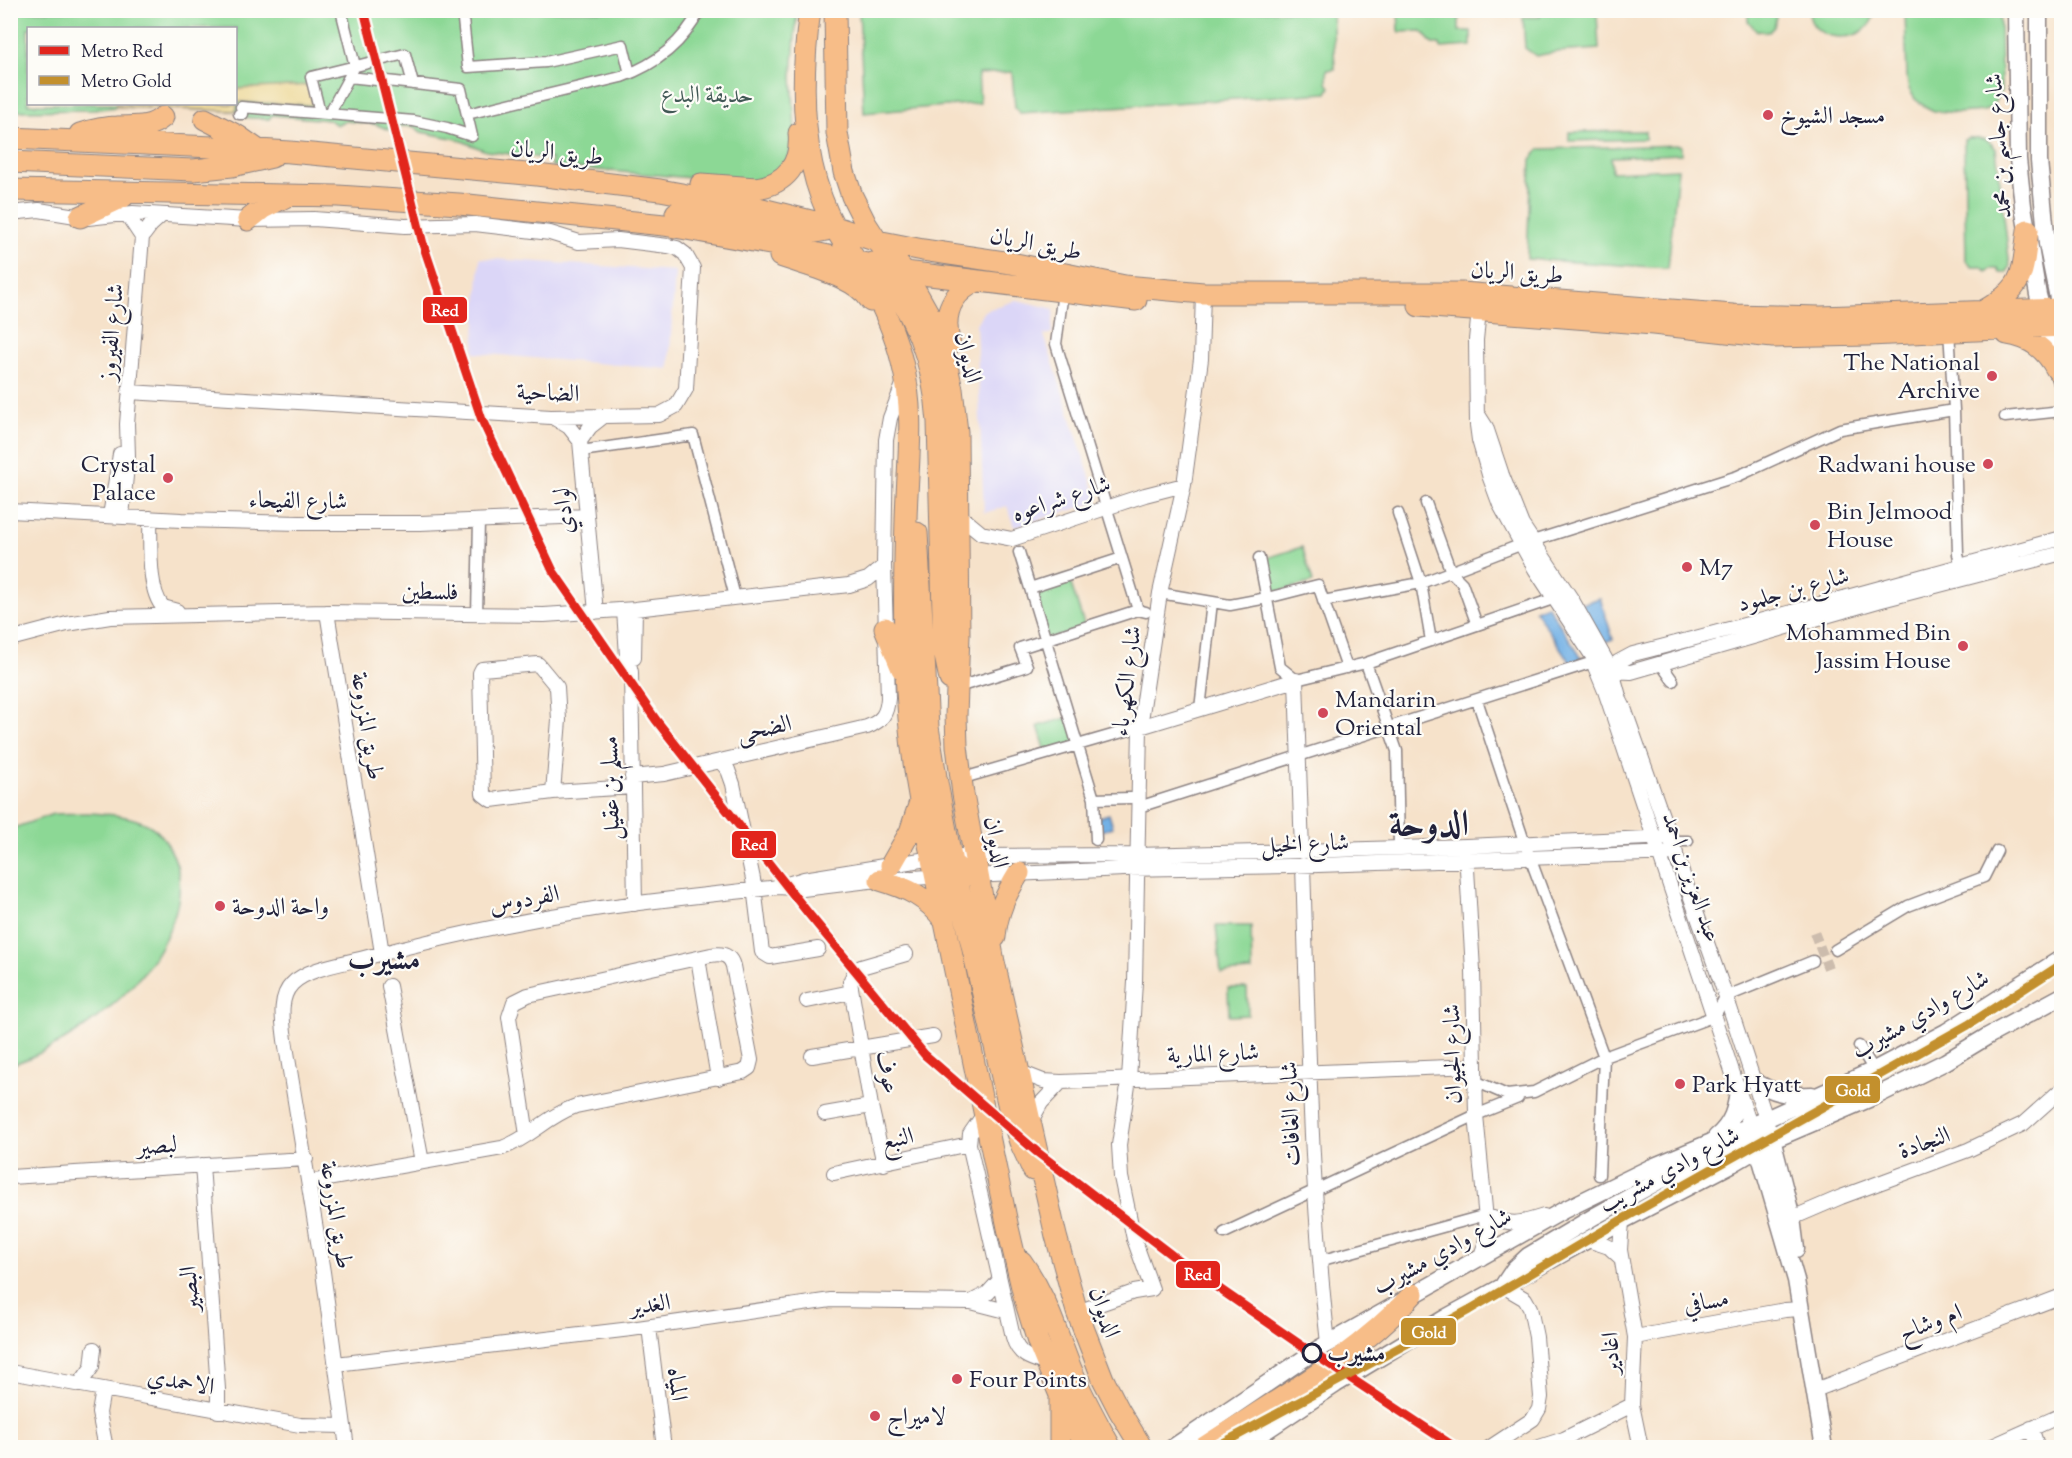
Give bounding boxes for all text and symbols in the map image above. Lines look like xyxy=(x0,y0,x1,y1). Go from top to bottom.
legend xyxy=(27,27,237,105)
text: Metro Red xyxy=(81,40,163,66)
text: Metro Gold xyxy=(81,70,172,96)
street label: شارع جاسم بن محمد xyxy=(1978,72,2027,220)
park label: حديقة البدع xyxy=(660,79,754,114)
place label: مسجد الشيوخ xyxy=(1780,100,1885,136)
marker: مسجد الشيوخ xyxy=(1761,108,1775,122)
street label: طريق الريان xyxy=(509,132,605,176)
street label: طريق الريان xyxy=(987,219,1085,271)
street label: طريق الريان xyxy=(1469,254,1564,294)
street label: شارع الفيروز xyxy=(92,282,135,384)
line badge: Red xyxy=(422,296,468,324)
text: Red xyxy=(431,301,460,324)
street label: الديوان xyxy=(944,328,990,387)
place label: The National Archive xyxy=(1843,347,1980,409)
marker: The National Archive xyxy=(1985,369,1999,383)
street label: الضاحية xyxy=(516,376,580,412)
place label: Crystal Palace xyxy=(81,449,156,511)
place label: Radwani house xyxy=(1818,449,1976,483)
marker: Radwani house xyxy=(1981,457,1995,471)
street label: شارع شراعوه xyxy=(1008,468,1116,533)
marker: Crystal Palace xyxy=(161,471,175,485)
street label: شارع الفيحاء xyxy=(248,484,348,521)
street label: لوادي xyxy=(546,486,584,536)
place label: Bin Jelmood House xyxy=(1827,496,1953,558)
marker: Bin Jelmood House xyxy=(1808,518,1822,532)
place label: M7 xyxy=(1699,552,1733,586)
marker: M7 xyxy=(1680,560,1694,574)
street label: شارع بن جلمود xyxy=(1734,560,1854,623)
street label: فلسطين xyxy=(401,576,459,610)
place label: Mohammed Bin Jassim House xyxy=(1786,617,1951,679)
street label: شارع الكهرباء xyxy=(1104,624,1153,739)
marker: Mohammed Bin Jassim House xyxy=(1956,639,1970,653)
street label: طريق المزروعة xyxy=(341,670,391,783)
place label: Mandarin Oriental xyxy=(1335,684,1436,746)
marker: Mandarin Oriental xyxy=(1316,706,1330,720)
street label: الضحى xyxy=(734,707,795,753)
street label: مسلم بن عقيل xyxy=(594,735,635,841)
district label: الدوحة xyxy=(1389,800,1469,852)
street label: عبد العزيز بن احمد xyxy=(1652,808,1728,947)
street label: الديوان xyxy=(974,814,1016,871)
street label: شارع الخيل xyxy=(1260,826,1350,865)
line badge: Red xyxy=(731,830,777,859)
text: Red xyxy=(740,835,769,858)
street label: الفردوس xyxy=(486,878,562,924)
place label: واحة الدوحة xyxy=(232,891,329,925)
marker: واحة الدوحة xyxy=(213,899,227,913)
district label: مشيرب xyxy=(348,940,420,983)
street label: شارع وادي مشيرب xyxy=(1846,962,1997,1070)
street label: شارع الجيوان xyxy=(1436,1004,1473,1104)
street label: شارع المارية xyxy=(1166,1036,1260,1075)
street label: عوف xyxy=(866,1048,907,1097)
street label: شارع الغافات xyxy=(1273,1061,1312,1167)
place label: Park Hyatt xyxy=(1692,1069,1801,1103)
line badge: Gold xyxy=(1824,1075,1881,1104)
marker: Park Hyatt xyxy=(1673,1077,1687,1091)
text: Gold xyxy=(1835,1081,1872,1104)
street label: شارع وادي مشريب xyxy=(1593,1119,1747,1223)
street label: النجادة xyxy=(1894,1119,1956,1169)
street label: النبع xyxy=(878,1120,918,1163)
street label: لبصير xyxy=(133,1129,179,1166)
street label: طريق المزروعة xyxy=(310,1159,360,1272)
street label: شارع وادي مشيرب xyxy=(1367,1201,1519,1306)
line badge: Red xyxy=(1175,1260,1221,1289)
street label: البصير xyxy=(172,1265,210,1316)
text: Red xyxy=(1184,1265,1213,1288)
street label: الديوان xyxy=(1079,1282,1128,1343)
street label: مسافي xyxy=(1681,1282,1732,1324)
street label: الغدير xyxy=(625,1286,673,1326)
street label: ام وشاح xyxy=(1894,1296,1968,1353)
line badge: Gold xyxy=(1400,1317,1457,1346)
text: Gold xyxy=(1411,1323,1448,1346)
street label: اغادير xyxy=(1595,1332,1629,1377)
place label: مشيرب xyxy=(1327,1338,1385,1372)
marker: مشيرب xyxy=(1302,1343,1322,1363)
street label: الاحمدي xyxy=(144,1360,217,1406)
place label: Four Points xyxy=(969,1364,1087,1398)
street label: المياه xyxy=(657,1365,695,1403)
marker: Four Points xyxy=(950,1372,964,1386)
place label: لاميراج xyxy=(887,1401,946,1437)
marker: لاميراج xyxy=(868,1409,882,1423)

